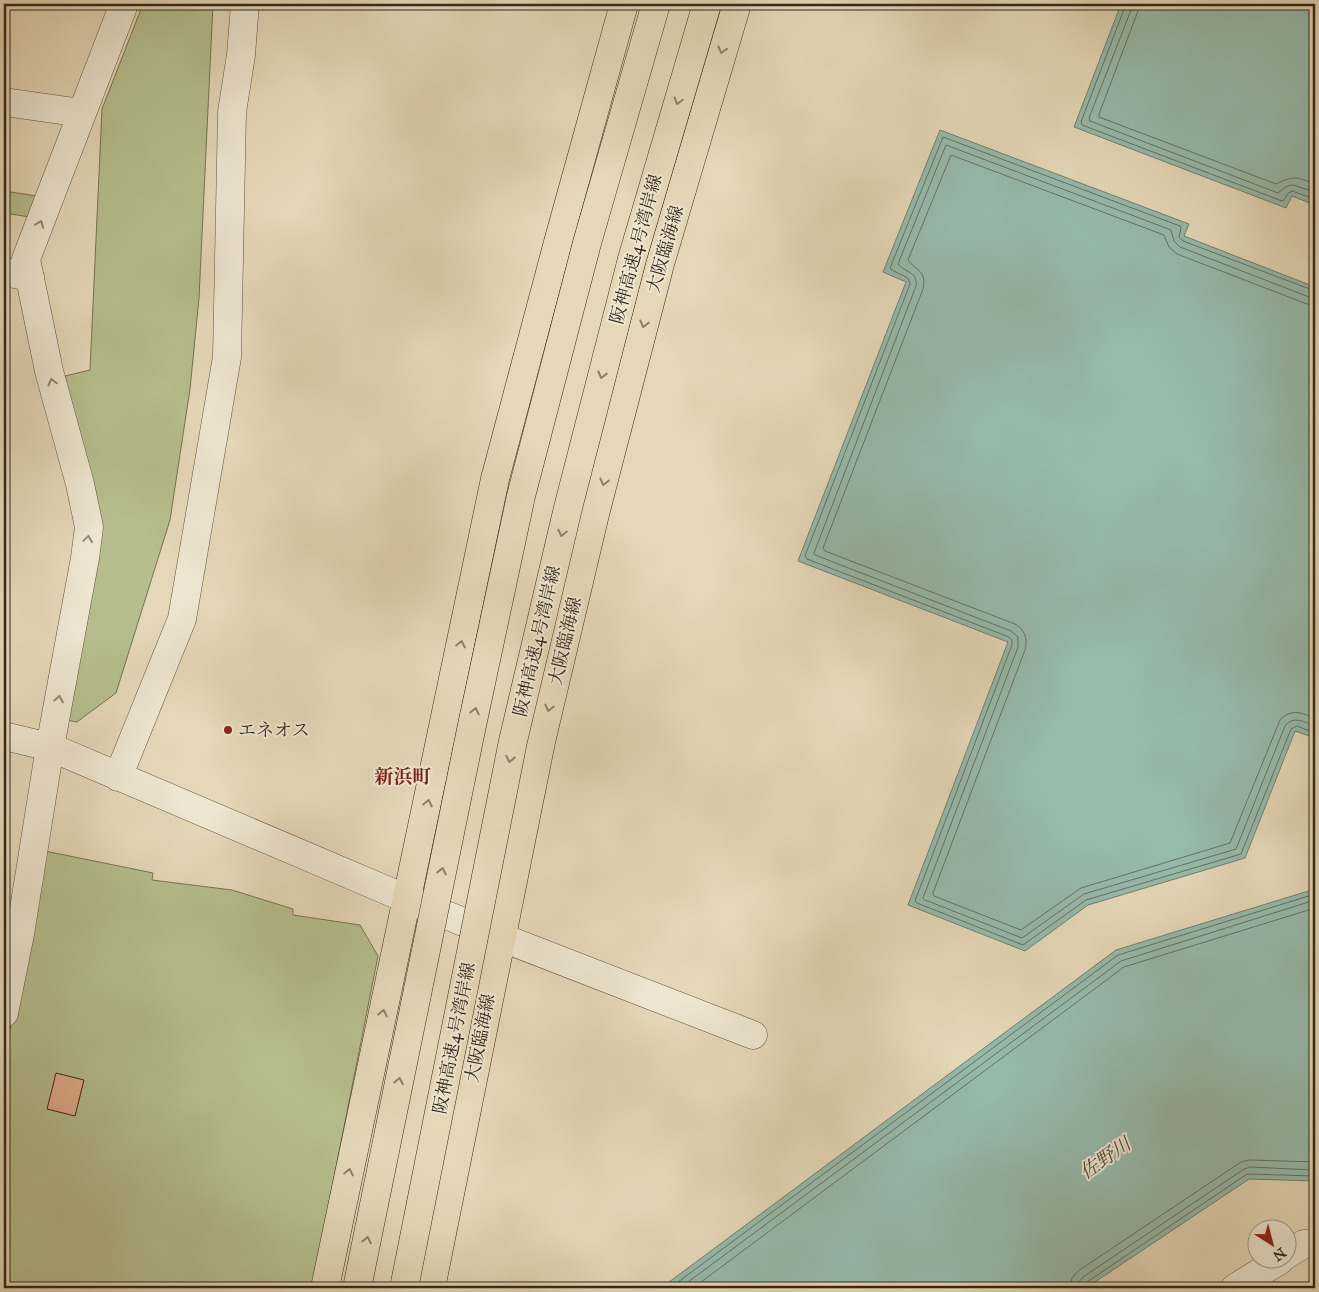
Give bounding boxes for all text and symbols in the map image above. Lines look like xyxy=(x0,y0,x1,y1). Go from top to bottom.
one-way arrow xyxy=(717,46,728,55)
one-way arrow xyxy=(674,96,684,104)
street label: 阪神高速4号湾岸線 xyxy=(605,172,667,326)
street label: 大阪臨海線 xyxy=(642,203,688,295)
one-way arrow xyxy=(33,220,44,229)
one-way arrow xyxy=(639,320,650,329)
one-way arrow xyxy=(597,371,608,380)
one-way arrow xyxy=(47,377,58,386)
one-way arrow xyxy=(599,477,610,486)
one-way arrow xyxy=(557,528,568,537)
one-way arrow xyxy=(82,535,92,544)
street label: 阪神高速4号湾岸線 xyxy=(509,563,565,719)
street label: 大阪臨海線 xyxy=(544,595,586,687)
one-way arrow xyxy=(455,639,466,648)
one-way arrow xyxy=(53,695,63,704)
one-way arrow xyxy=(544,703,555,712)
one-way arrow xyxy=(469,707,480,716)
place label: エネオス xyxy=(238,719,310,741)
marker: エネオス xyxy=(222,724,234,736)
one-way arrow xyxy=(505,755,515,764)
district label: 新浜町 xyxy=(374,765,432,788)
one-way arrow xyxy=(422,798,432,807)
one-way arrow xyxy=(436,866,447,875)
street label: 阪神高速4号湾岸線 xyxy=(429,960,479,1116)
street label: 大阪臨海線 xyxy=(461,992,499,1084)
one-way arrow xyxy=(377,1009,388,1017)
one-way arrow xyxy=(394,1077,404,1086)
water label: 佐野川 xyxy=(1075,1131,1137,1184)
one-way arrow xyxy=(344,1168,354,1177)
north arrow xyxy=(1246,1220,1296,1270)
one-way arrow xyxy=(361,1236,372,1245)
text: N xyxy=(1269,1244,1289,1265)

